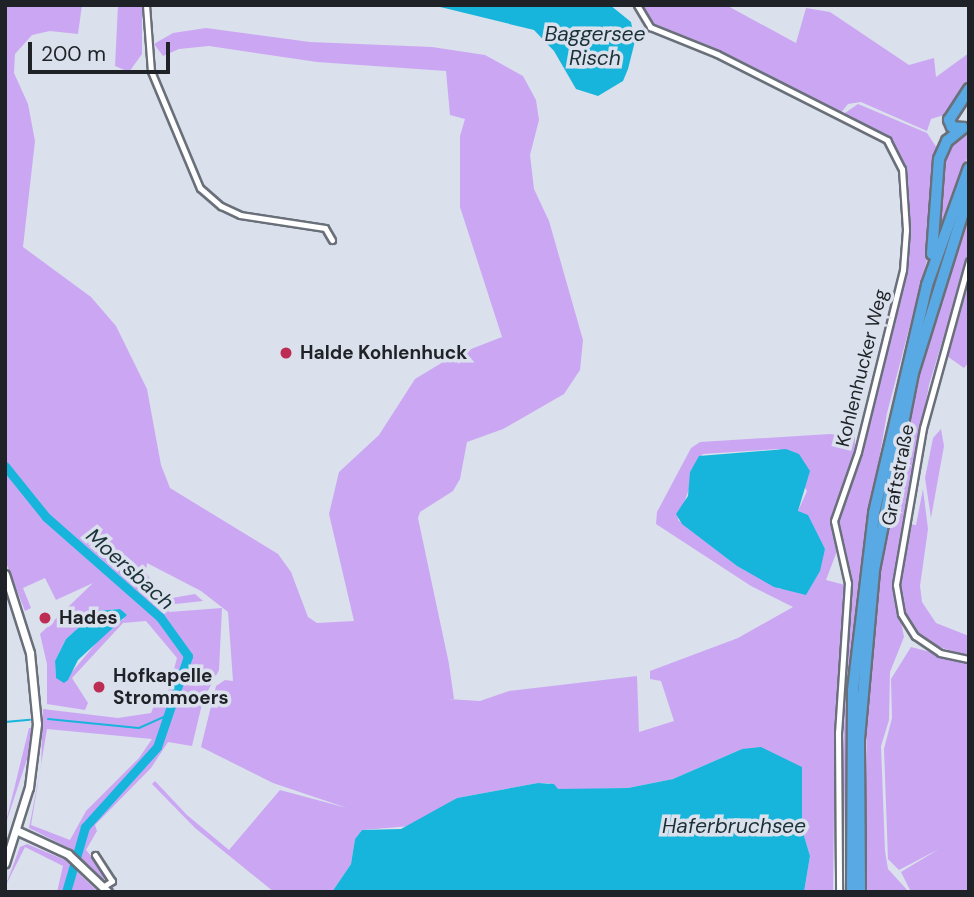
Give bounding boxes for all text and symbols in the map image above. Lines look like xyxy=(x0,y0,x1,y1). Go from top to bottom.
water label: Baggersee Risch xyxy=(545,21,645,71)
scale bar xyxy=(32,28,173,72)
text: 200 m xyxy=(41,40,106,68)
street label: Kohlenhucker Weg xyxy=(831,287,893,449)
place label: Halde Kohlenhuck xyxy=(300,342,467,364)
marker: Halde Kohlenhuck xyxy=(278,345,294,361)
street label: Graftstraße xyxy=(877,422,919,528)
water label: Moersbach xyxy=(81,523,179,615)
place label: Hades xyxy=(59,607,118,629)
marker: Hades xyxy=(37,610,53,626)
place label: Hofkapelle Strommoers xyxy=(113,665,229,709)
marker: Hofkapelle Strommoers xyxy=(91,679,107,695)
water label: Haferbruchsee xyxy=(662,813,806,839)

